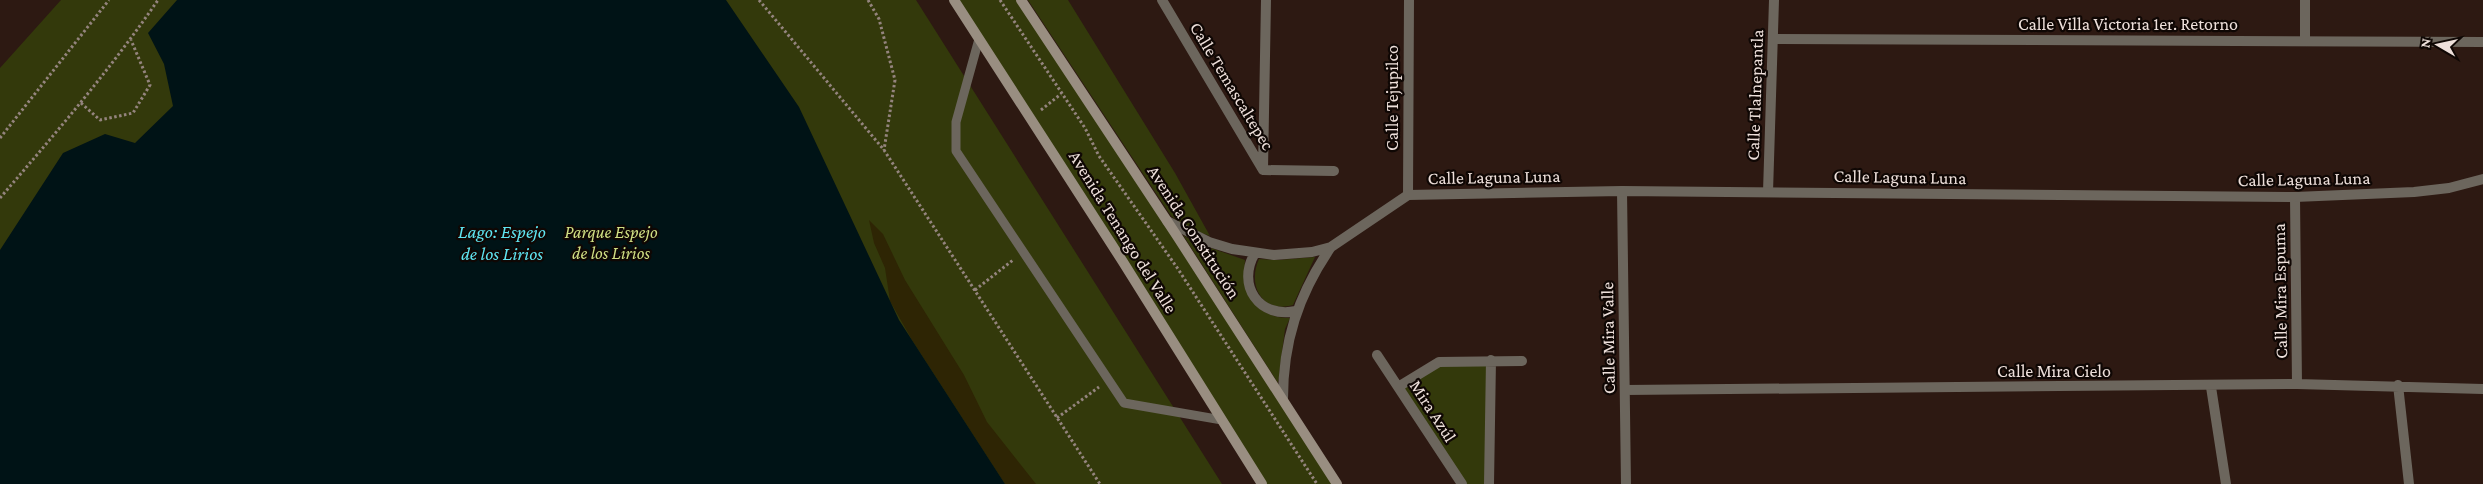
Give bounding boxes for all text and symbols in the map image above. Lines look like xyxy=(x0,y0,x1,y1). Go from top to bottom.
street label: Calle Villa Victoria 1er. Retorno xyxy=(2018,14,2238,34)
street label: Calle Temascaltepec xyxy=(1186,18,1278,154)
north arrow xyxy=(2413,20,2463,70)
street label: Calle Tlalnepantla xyxy=(1743,29,1767,161)
text: N xyxy=(2417,37,2434,49)
street label: Calle Tejupilco xyxy=(1382,45,1403,151)
street label: Avenida Tenango del Valle xyxy=(1065,147,1181,317)
street label: Avenida Constitución xyxy=(1144,162,1245,303)
street label: Calle Laguna Luna xyxy=(1427,166,1561,188)
street label: Calle Laguna Luna xyxy=(1833,166,1967,188)
street label: Calle Laguna Luna xyxy=(2237,168,2371,190)
water label: Lago: Espejo de los Lirios xyxy=(458,221,546,264)
park label: Parque Espejo de los Lirios xyxy=(564,222,658,263)
street label: Calle Mira Espuma xyxy=(2269,223,2291,359)
street label: Calle Mira Valle xyxy=(1597,282,1619,394)
street label: Calle Mira Cielo xyxy=(1997,361,2111,381)
street label: Mira Azúl xyxy=(1406,376,1460,446)

